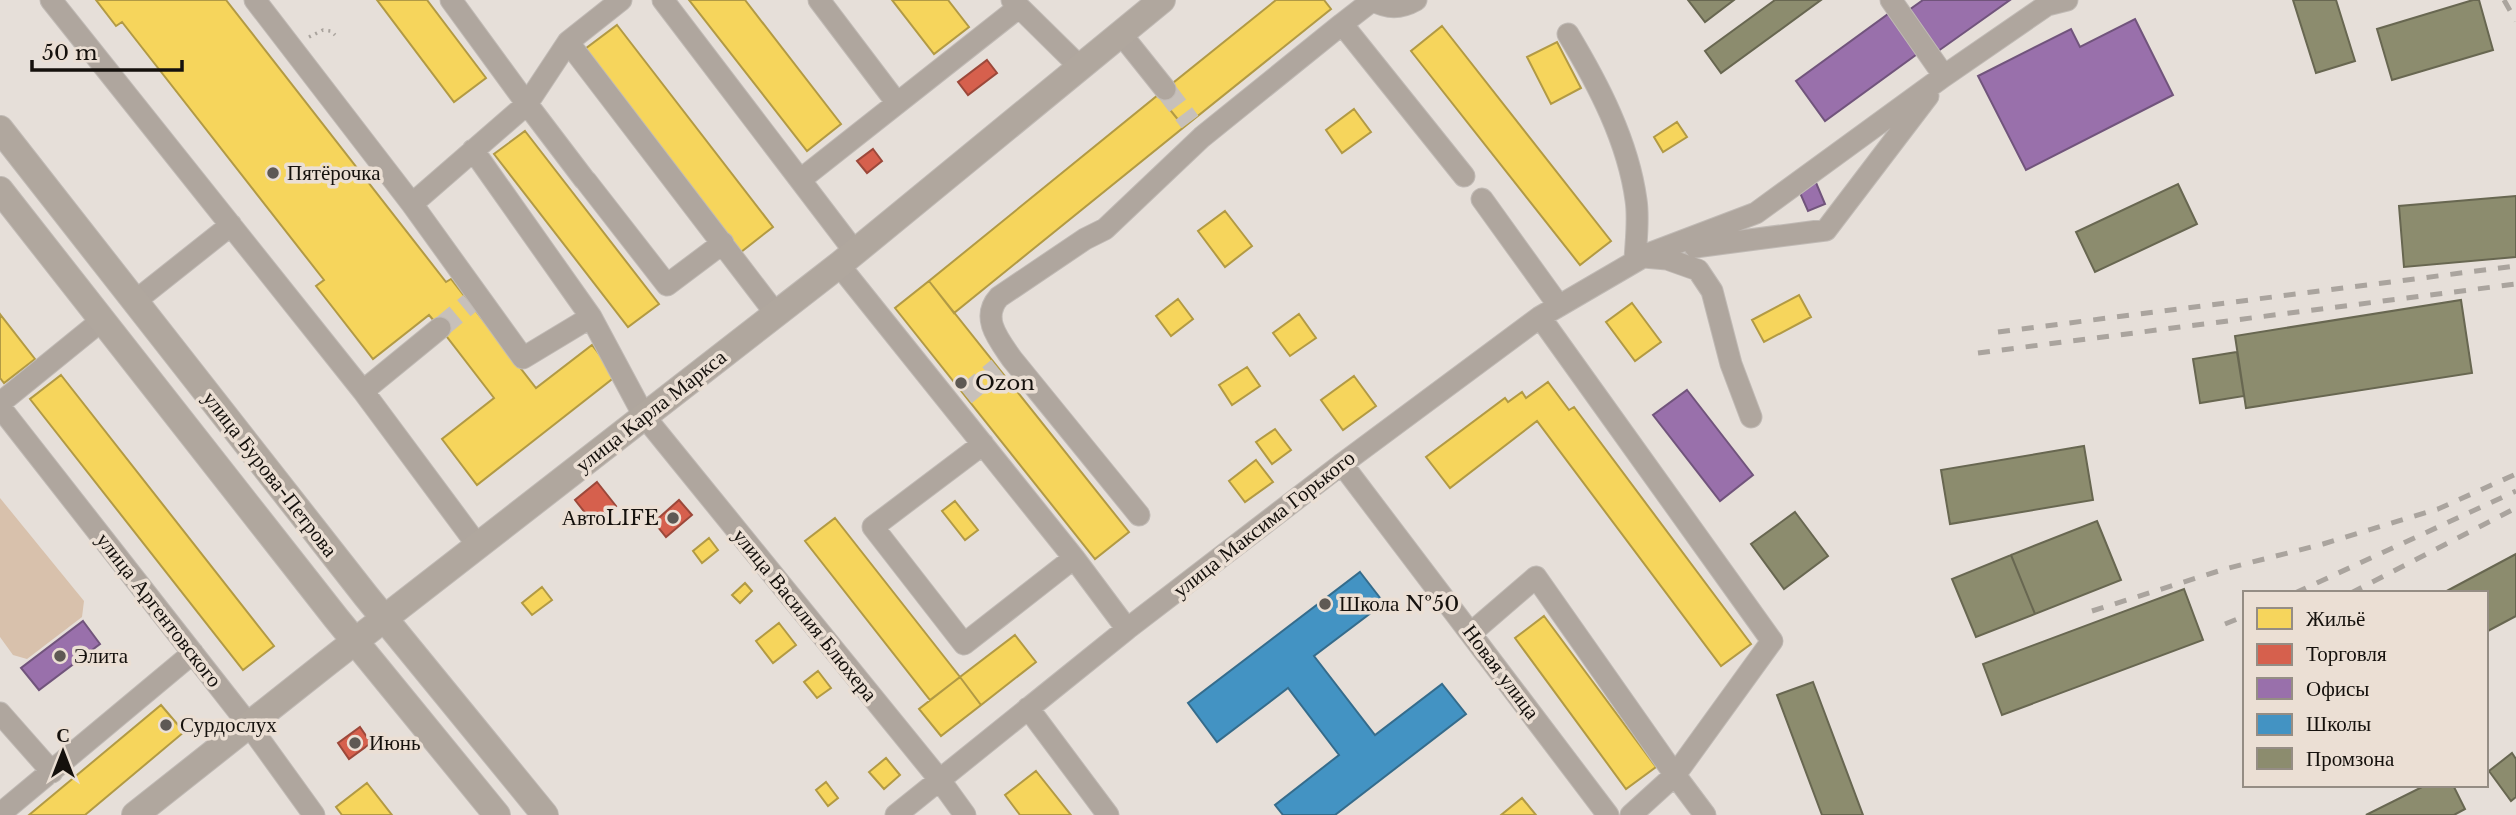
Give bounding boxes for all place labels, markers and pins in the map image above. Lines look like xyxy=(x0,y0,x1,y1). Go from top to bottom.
place label: Пятёрочка xyxy=(287,160,381,186)
marker: Пятёрочка xyxy=(265,165,281,181)
place label: Ozon xyxy=(975,370,1035,396)
marker: Ozon xyxy=(953,375,969,391)
place label: АвтоLIFE xyxy=(562,505,659,531)
marker: АвтоLIFE xyxy=(665,510,681,526)
place label: Школа №50 xyxy=(1339,591,1459,617)
marker: Школа №50 xyxy=(1317,596,1333,612)
place label: Элита xyxy=(74,643,129,669)
marker: Элита xyxy=(52,648,68,664)
place label: Сурдослух xyxy=(180,712,277,738)
marker: Сурдослух xyxy=(158,717,174,733)
place label: Июнь xyxy=(369,730,421,756)
marker: Июнь xyxy=(347,735,363,751)

